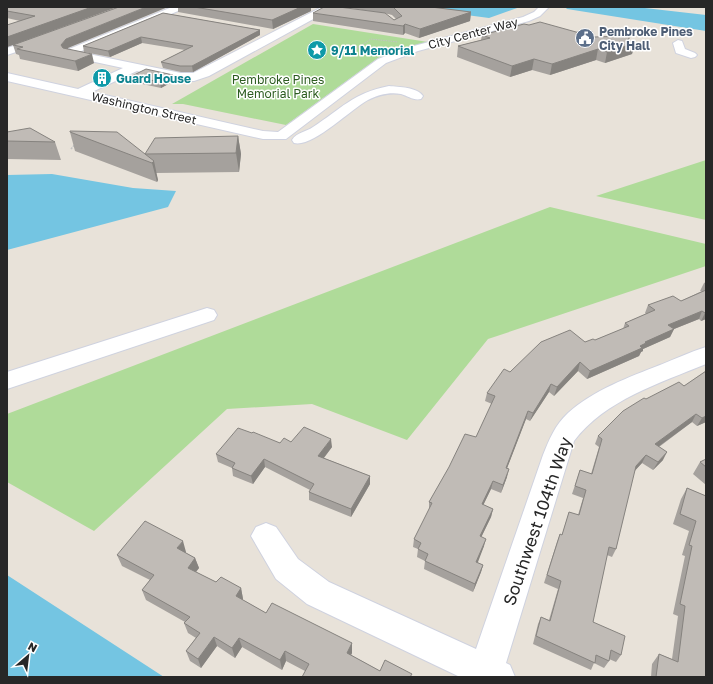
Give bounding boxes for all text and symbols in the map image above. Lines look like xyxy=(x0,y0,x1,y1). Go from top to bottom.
street label: City Center Way xyxy=(426,14,520,52)
place label: Pembroke Pines City Hall xyxy=(599,24,693,53)
public building icon: Pembroke Pines City Hall xyxy=(574,27,596,49)
place icon: 9/11 Memorial xyxy=(306,39,328,61)
place label: 9/11 Memorial xyxy=(331,43,414,58)
building icon: Guard House xyxy=(91,67,113,89)
place label: Guard House xyxy=(116,71,191,86)
park label: Pembroke Pines Memorial Park xyxy=(232,72,324,101)
street label: Washington Street xyxy=(90,89,198,127)
street label: Southwest 104th Way xyxy=(498,433,576,608)
north arrow xyxy=(8,636,48,676)
text: N xyxy=(26,639,40,654)

